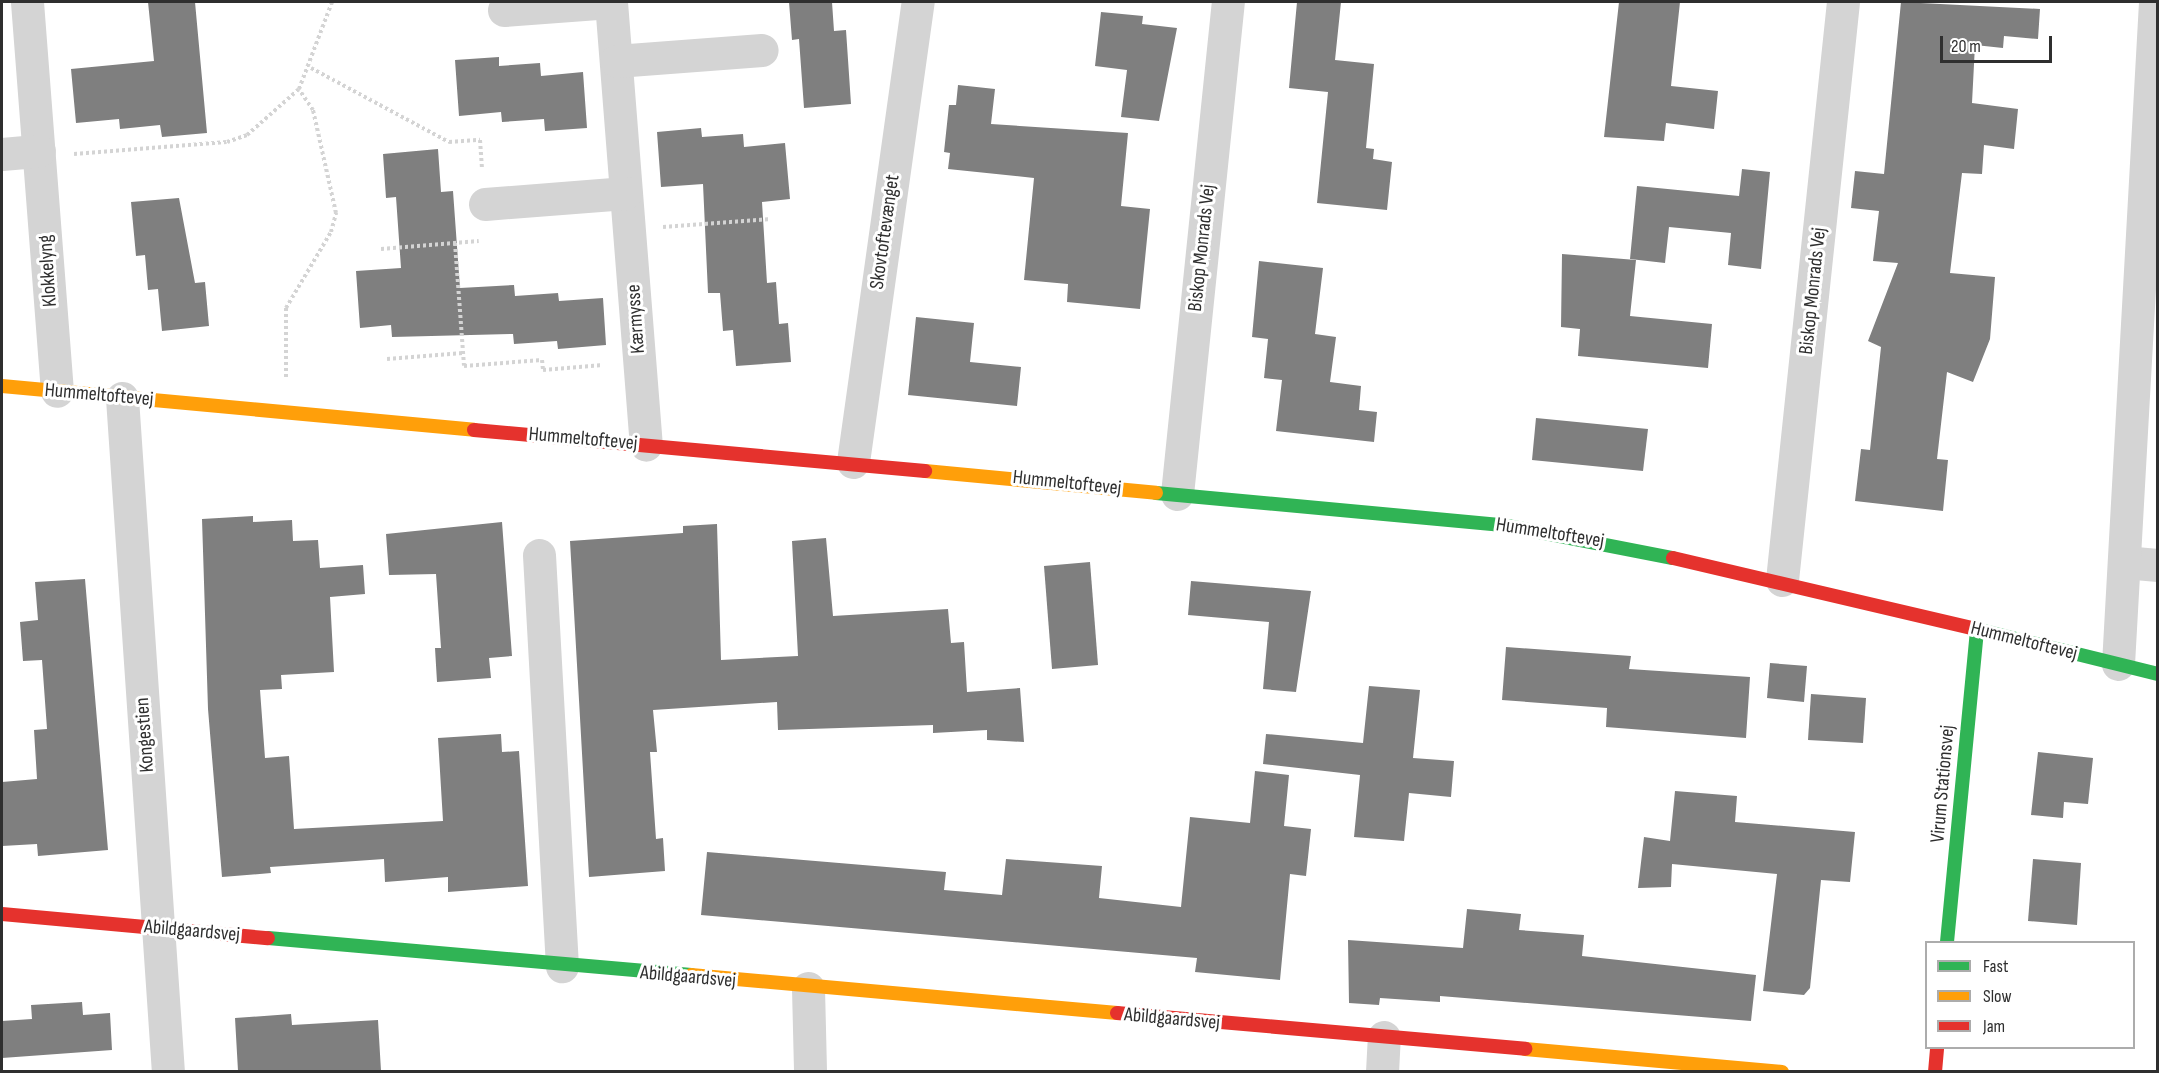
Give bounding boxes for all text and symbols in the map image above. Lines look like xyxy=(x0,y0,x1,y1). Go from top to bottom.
scale bar xyxy=(1943,24,2056,62)
text: 20 m xyxy=(1951,36,1981,57)
street label: Skovtoftevænget xyxy=(865,173,905,291)
street label: Biskop Monrads Vej xyxy=(1183,183,1221,313)
street label: Biskop Monrads Vej xyxy=(1794,226,1832,356)
street label: Klokkelyng xyxy=(34,234,62,308)
street label: Kærmysse xyxy=(622,284,650,354)
street label: Hummeltoftevej xyxy=(44,378,154,412)
street label: Hummeltoftevej xyxy=(528,422,638,456)
street label: Hummeltoftevej xyxy=(1012,465,1122,501)
street label: Hummeltoftevej xyxy=(1494,513,1606,553)
street label: Hummeltoftevej xyxy=(1968,616,2080,666)
street label: Kongestien xyxy=(130,697,160,773)
street label: Virum Stationsvej xyxy=(1926,724,1960,844)
street label: Abildgaardsvej xyxy=(143,915,241,947)
legend xyxy=(1925,941,2135,1049)
text: Fast xyxy=(1983,956,2008,977)
street label: Abildgaardsvej xyxy=(639,961,737,993)
text: Slow xyxy=(1983,986,2012,1007)
street label: Abildgaardsvej xyxy=(1123,1003,1221,1035)
text: Jam xyxy=(1983,1016,2005,1037)

